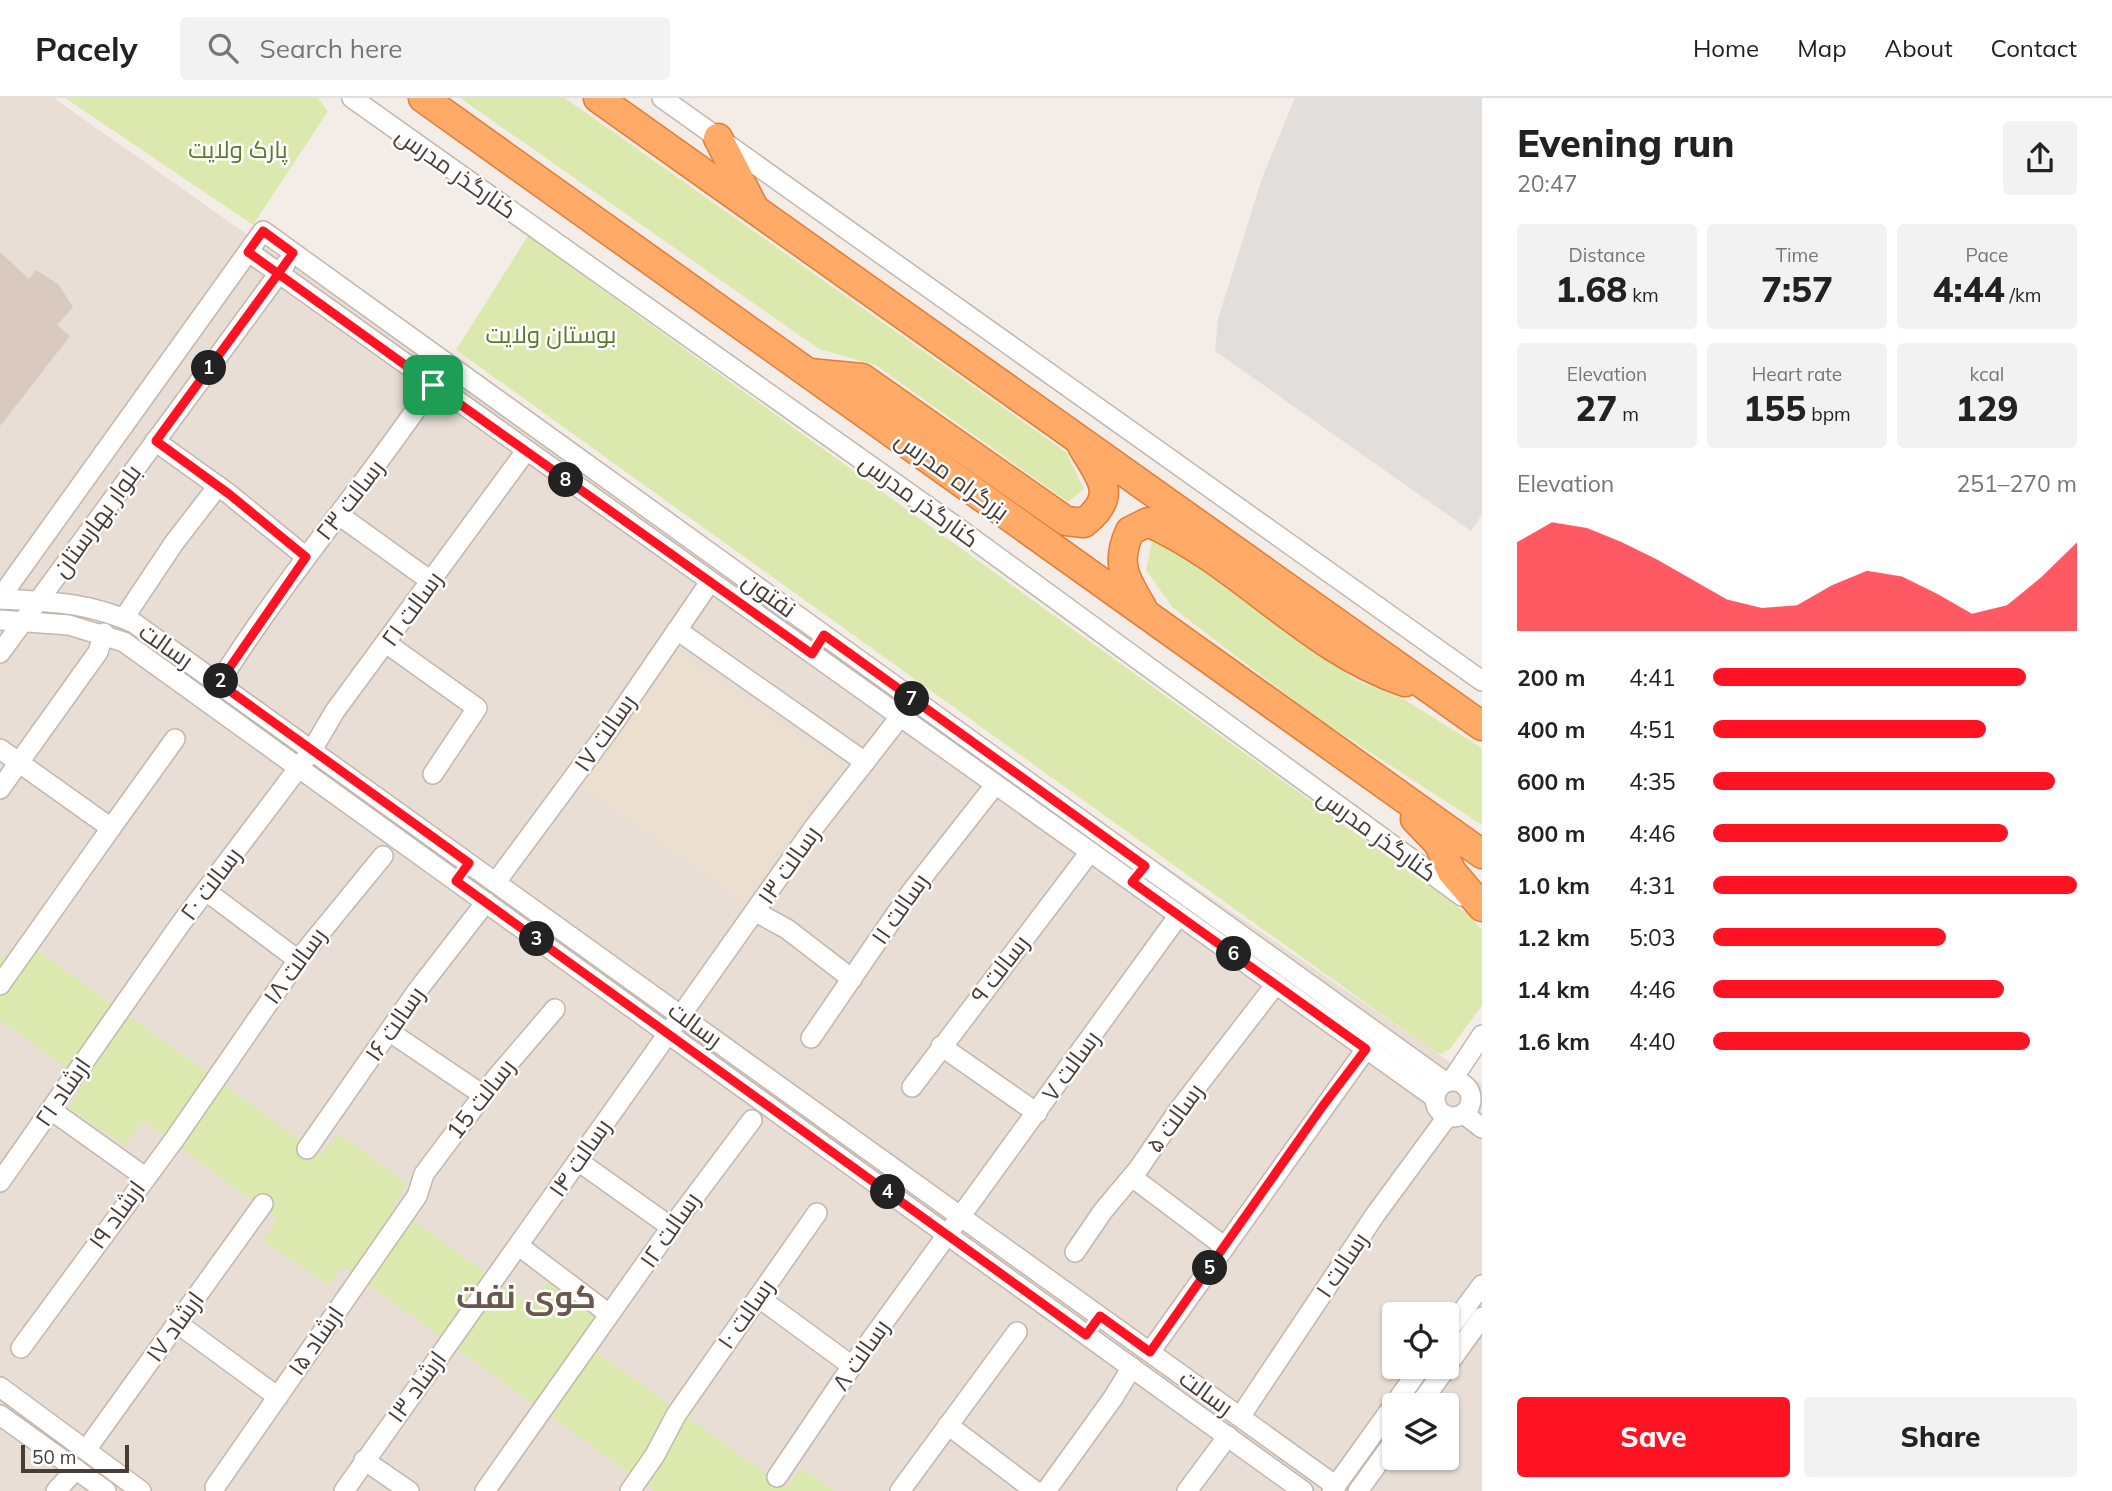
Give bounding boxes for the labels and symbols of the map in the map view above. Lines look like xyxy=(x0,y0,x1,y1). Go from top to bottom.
street label: کنارگذر مدرس xyxy=(390,120,523,225)
park label: پارک ولایت xyxy=(188,134,288,166)
park label: بوستان ولایت xyxy=(485,319,617,349)
pin: 1 xyxy=(192,350,227,386)
pin xyxy=(403,355,463,415)
street label: بزرگراه مدرس xyxy=(890,424,1015,527)
street label: کنارگذر مدرس xyxy=(854,447,985,554)
street label: رسالت ۲۳ xyxy=(308,453,390,546)
street label: بلوار بهارستان xyxy=(45,458,147,583)
pin: 8 xyxy=(548,462,584,498)
street label: رسالت ۲۱ xyxy=(374,565,449,652)
street label: نفتون xyxy=(737,565,802,624)
street label: رسالت xyxy=(134,616,200,675)
pin: 2 xyxy=(204,664,238,698)
pin: 7 xyxy=(894,682,930,716)
street label: رسالت ۱۷ xyxy=(567,688,642,777)
street label: کنارگذر مدرس xyxy=(1312,781,1443,888)
street label: رسالت ۱۳ xyxy=(750,819,826,910)
street label: رسالت ٢٠ xyxy=(173,841,248,926)
street label: رسالت ۱۱ xyxy=(864,867,935,950)
street label: رسالت ۱۸ xyxy=(256,921,332,1010)
pin: 3 xyxy=(520,922,554,956)
street label: رسالت ۹ xyxy=(963,928,1035,1008)
pin: 6 xyxy=(1216,936,1252,972)
street label: رسالت ۱۶ xyxy=(358,980,431,1067)
street label: رسالت xyxy=(663,995,728,1054)
street label: رسالت ۷ xyxy=(1034,1024,1106,1107)
street label: ارشاد ۲۱ xyxy=(28,1051,97,1132)
street label: رسالت 15 xyxy=(439,1052,521,1145)
street label: رسالت ۵ xyxy=(1139,1077,1209,1158)
street label: رسالت ۱۴ xyxy=(541,1112,617,1203)
street label: ارشاد ۱۹ xyxy=(81,1174,151,1255)
pin: 4 xyxy=(870,1174,906,1210)
street label: رسالت ۱۲ xyxy=(632,1186,706,1273)
street label: رسالت ۱ xyxy=(1308,1226,1374,1303)
pin: 5 xyxy=(1192,1250,1228,1286)
street label: رسالت ۱۰ xyxy=(710,1272,780,1354)
district label: کوی نفت xyxy=(456,1276,596,1316)
street label: ارشاد ۱۷ xyxy=(139,1285,210,1368)
street label: ارشاد ۱۵ xyxy=(280,1300,350,1381)
street label: رسالت ۸ xyxy=(825,1313,896,1396)
street label: ارشاد ۱۳ xyxy=(380,1345,452,1428)
street label: رسالت xyxy=(1174,1363,1239,1422)
scale bar xyxy=(21,1442,130,1474)

